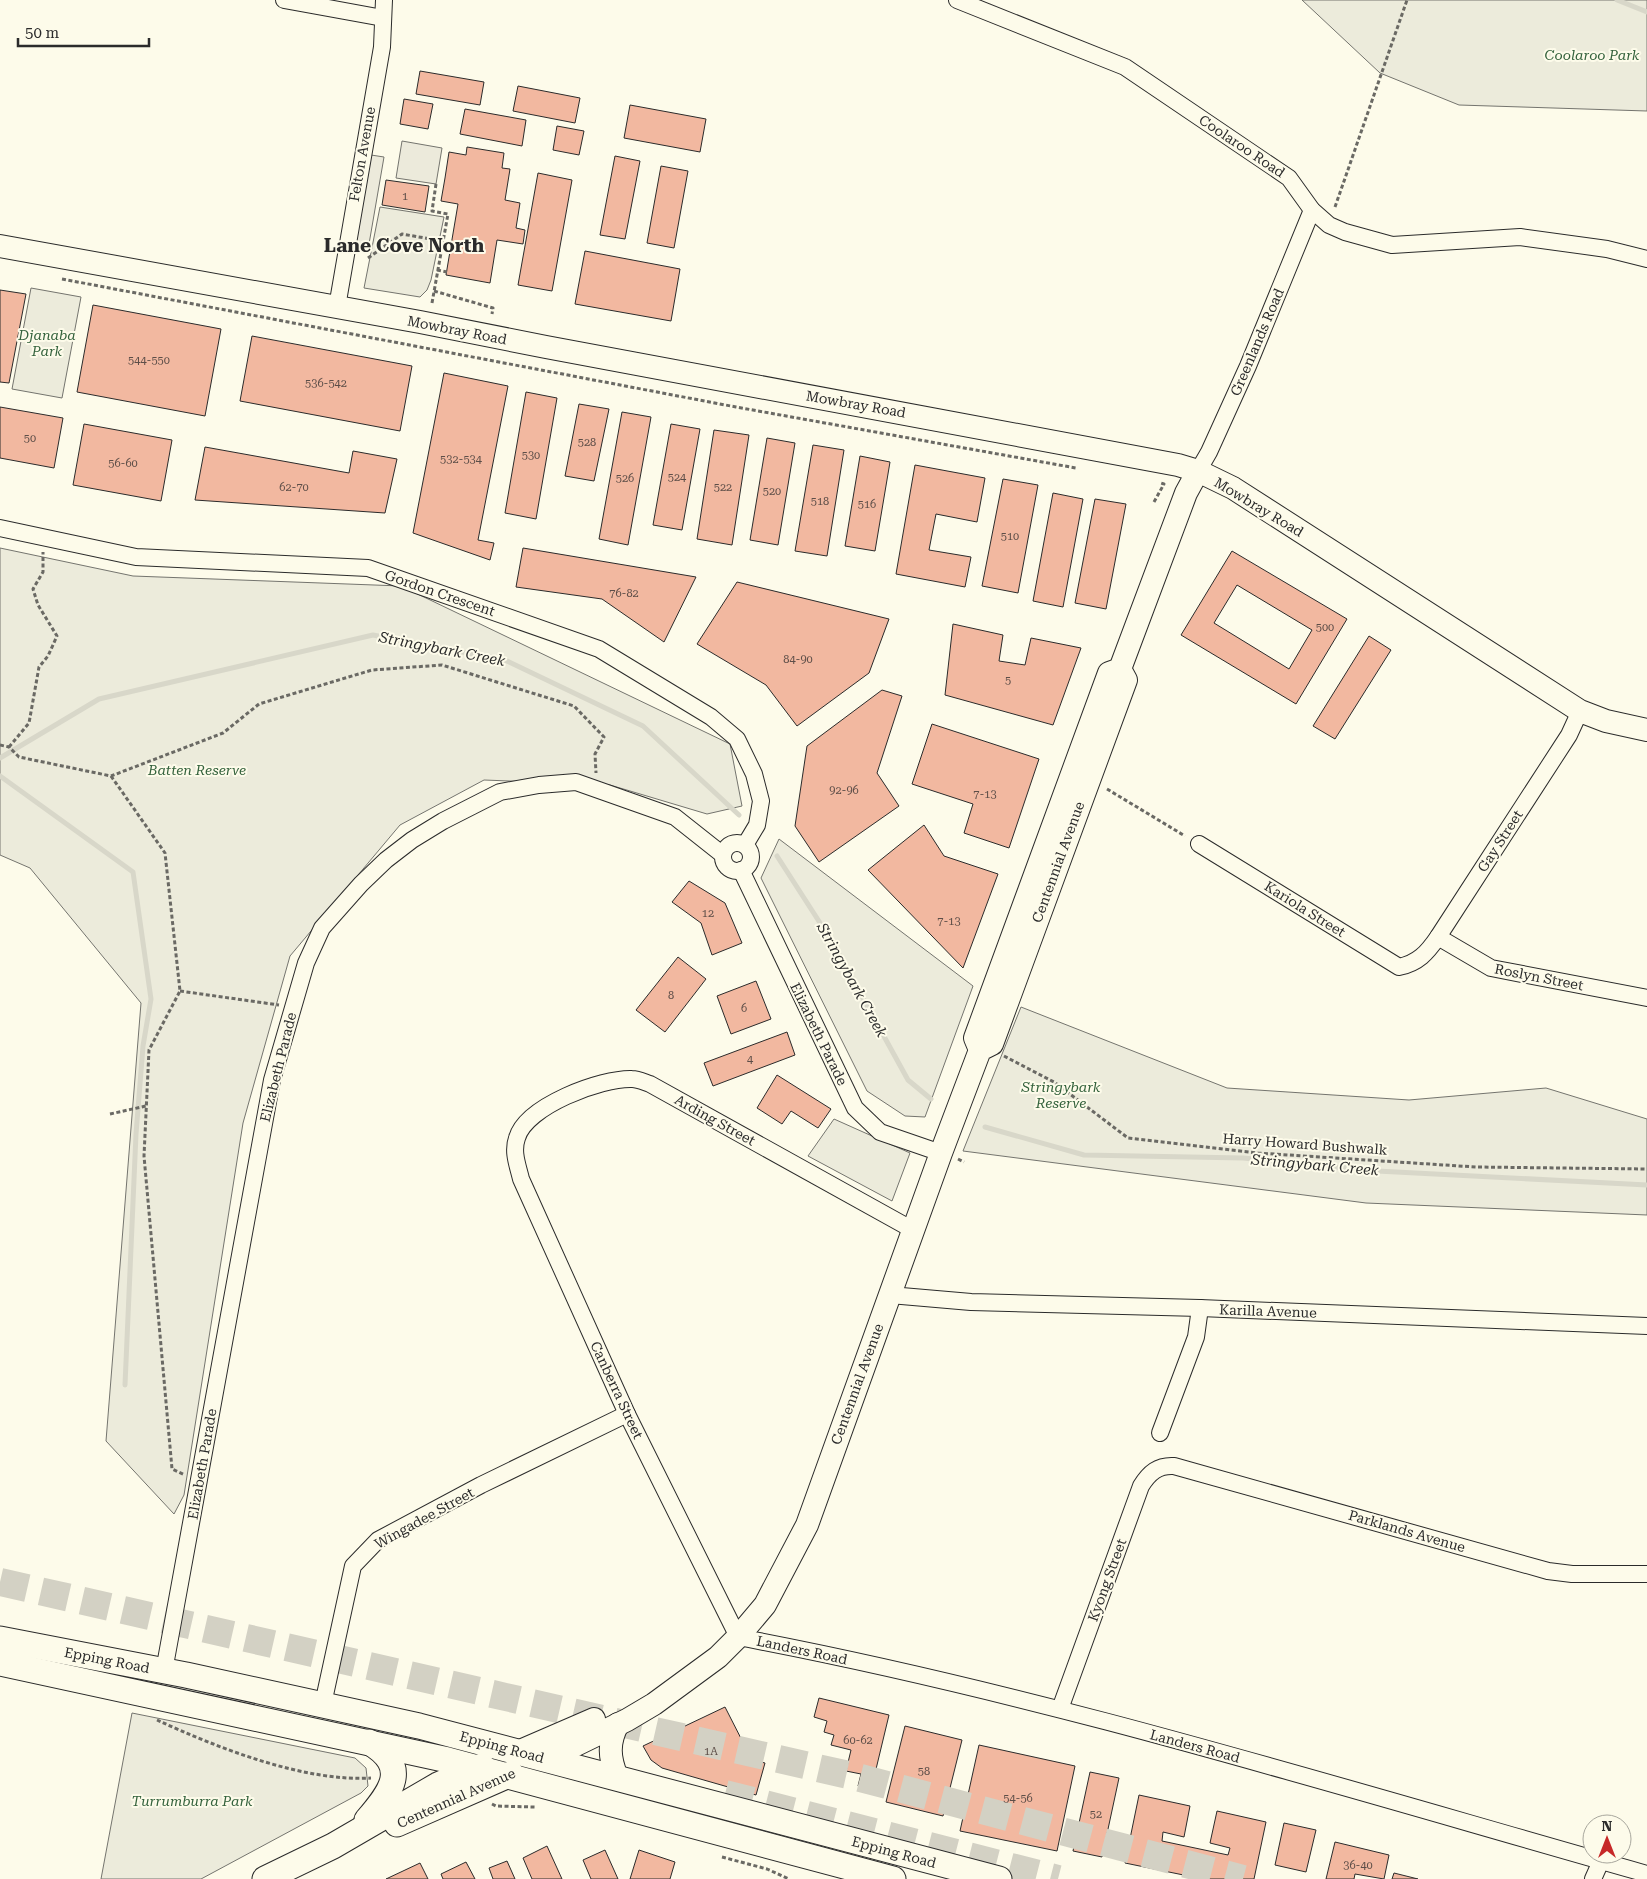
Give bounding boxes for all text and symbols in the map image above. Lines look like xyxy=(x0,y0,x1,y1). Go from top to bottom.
scale bar xyxy=(18,15,149,47)
text: 50 m xyxy=(25,24,60,42)
park label: Coolaroo Park xyxy=(1545,47,1640,63)
street label: Felton Avenue xyxy=(346,105,378,203)
street label: Coolaroo Road xyxy=(1196,111,1288,181)
house number: 1 xyxy=(402,190,408,203)
district label: Lane Cove North xyxy=(324,234,484,257)
street label: Greenlands Road xyxy=(1227,286,1287,398)
street label: Mowbray Road xyxy=(406,312,508,348)
park label: Djanaba Park xyxy=(17,327,76,359)
house number: 544-550 xyxy=(128,354,170,367)
house number: 536-542 xyxy=(305,377,347,390)
street label: Mowbray Road xyxy=(805,387,907,421)
house number: 50 xyxy=(24,432,36,445)
house number: 528 xyxy=(578,436,596,449)
house number: 530 xyxy=(522,449,540,462)
house number: 532-534 xyxy=(440,453,483,466)
house number: 56-60 xyxy=(108,457,138,470)
house number: 524 xyxy=(668,471,687,484)
house number: 526 xyxy=(616,472,634,485)
street label: Mowbray Road xyxy=(1212,474,1307,540)
house number: 62-70 xyxy=(279,481,309,494)
house number: 522 xyxy=(714,481,732,494)
house number: 520 xyxy=(763,485,781,498)
house number: 518 xyxy=(811,495,829,508)
house number: 516 xyxy=(858,498,876,511)
house number: 510 xyxy=(1001,530,1019,543)
street label: Gordon Crescent xyxy=(383,567,497,619)
house number: 76-82 xyxy=(609,587,639,600)
house number: 500 xyxy=(1316,621,1334,634)
water label: Stringybark Creek xyxy=(376,628,507,670)
house number: 84-90 xyxy=(783,653,813,666)
house number: 5 xyxy=(1005,674,1011,687)
park label: Batten Reserve xyxy=(147,762,246,778)
house number: 92-96 xyxy=(829,784,859,797)
house number: 7-13 xyxy=(973,788,997,801)
street label: Centennial Avenue xyxy=(1029,799,1087,925)
street label: Gay Street xyxy=(1474,807,1526,875)
street label: Kariola Street xyxy=(1262,878,1348,940)
house number: 12 xyxy=(702,907,714,920)
house number: 7-13 xyxy=(937,915,961,928)
water label: Stringybark Creek xyxy=(813,919,891,1041)
street label: Roslyn Street xyxy=(1493,961,1585,993)
street label: Elizabeth Parade xyxy=(787,980,851,1088)
house number: 8 xyxy=(668,989,674,1002)
house number: 6 xyxy=(741,1002,747,1015)
street label: Elizabeth Parade xyxy=(257,1010,299,1123)
house number: 4 xyxy=(747,1053,754,1066)
park label: Stringybark Reserve xyxy=(1021,1079,1101,1111)
street label: Arding Street xyxy=(672,1091,758,1149)
street label: Harry Howard Bushwalk xyxy=(1222,1130,1388,1158)
water label: Stringybark Creek xyxy=(1249,1150,1380,1180)
street label: Karilla Avenue xyxy=(1219,1301,1317,1321)
street label: Centennial Avenue xyxy=(828,1321,886,1447)
street label: Canberra Street xyxy=(587,1339,647,1441)
street label: Elizabeth Parade xyxy=(184,1407,220,1521)
street label: Wingadee Street xyxy=(372,1484,476,1552)
street label: Parklands Avenue xyxy=(1347,1507,1468,1555)
street label: Kyong Street xyxy=(1085,1536,1129,1624)
street label: Landers Road xyxy=(755,1633,849,1667)
street label: Epping Road xyxy=(63,1644,151,1676)
street label: Landers Road xyxy=(1148,1726,1242,1766)
street label: Epping Road xyxy=(458,1728,546,1766)
house number: 60-62 xyxy=(843,1734,873,1747)
house number: 1A xyxy=(704,1745,718,1758)
street label: Centennial Avenue xyxy=(394,1765,518,1831)
house number: 58 xyxy=(918,1765,930,1778)
house number: 54-56 xyxy=(1003,1792,1033,1805)
park label: Turrumburra Park xyxy=(131,1793,253,1809)
house number: 52 xyxy=(1090,1808,1102,1821)
north arrow xyxy=(1582,1814,1632,1864)
text: N xyxy=(1602,1818,1613,1834)
street label: Epping Road xyxy=(850,1833,938,1871)
house number: 36-40 xyxy=(1343,1859,1373,1872)

